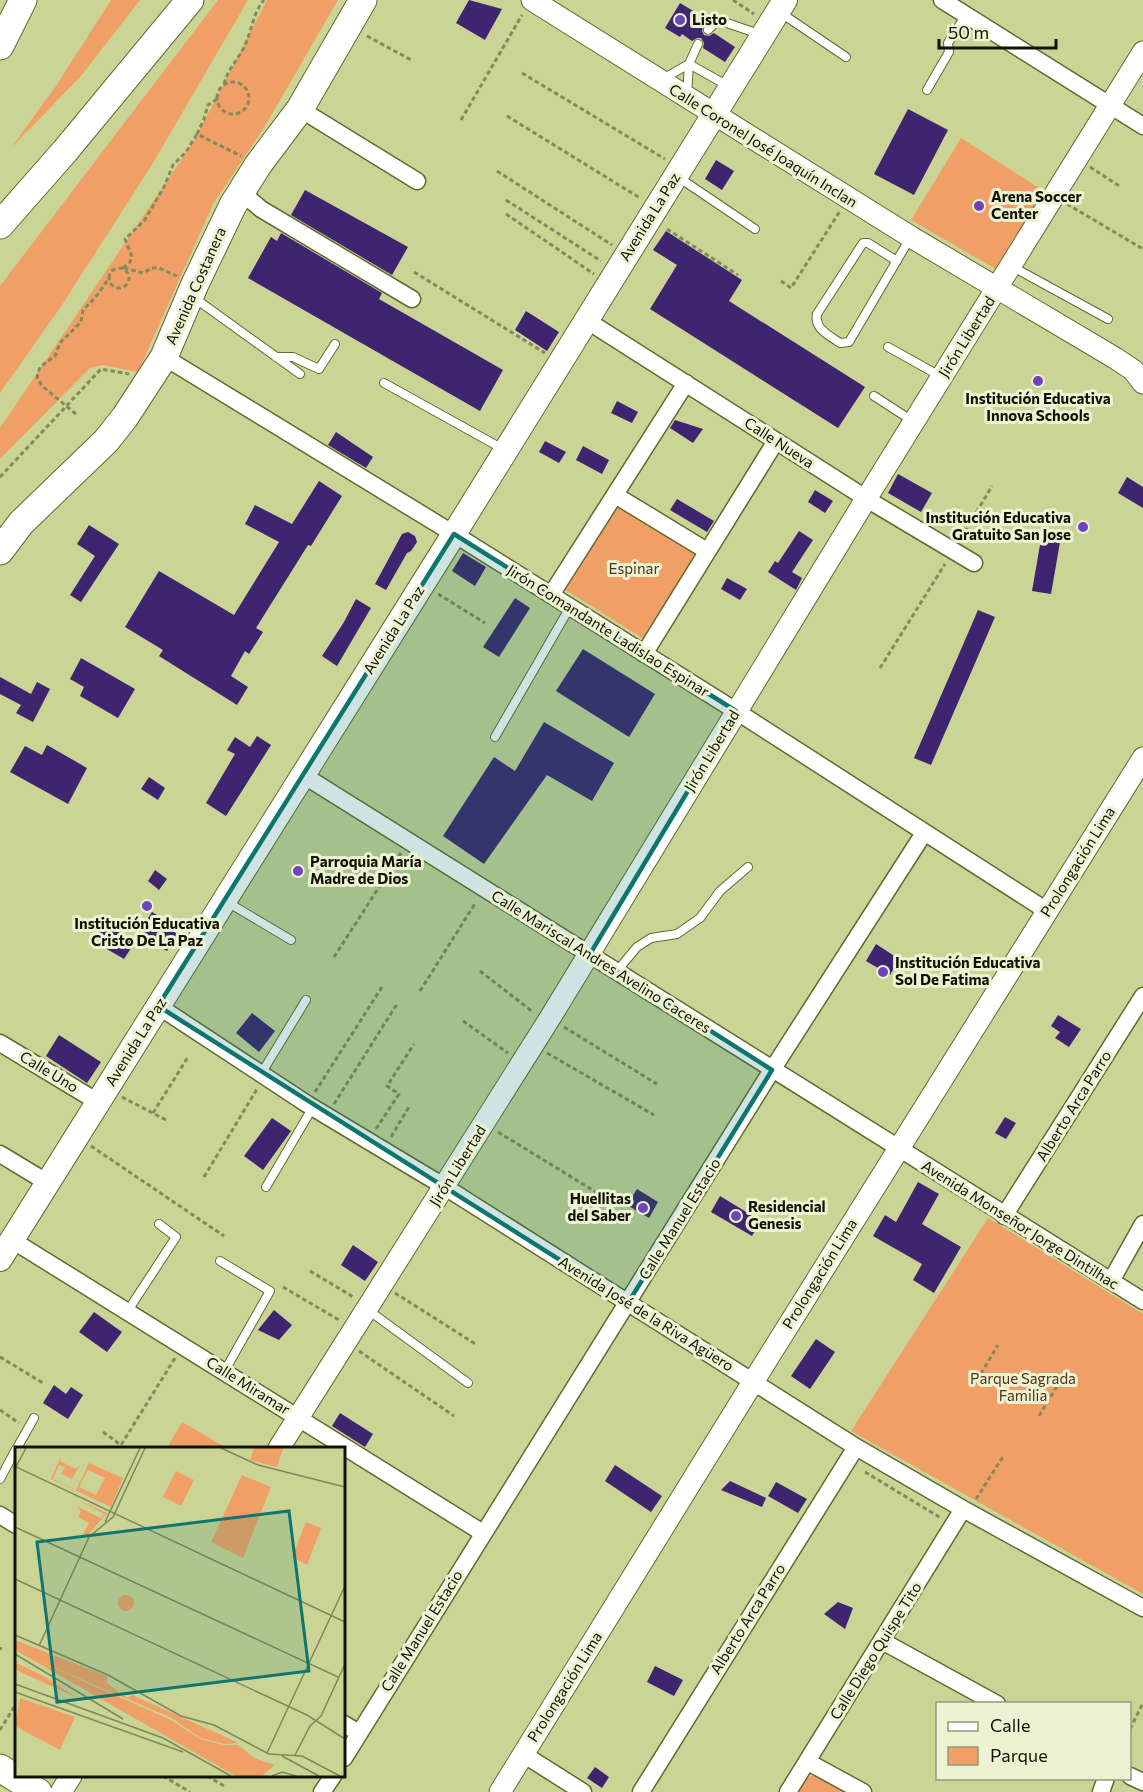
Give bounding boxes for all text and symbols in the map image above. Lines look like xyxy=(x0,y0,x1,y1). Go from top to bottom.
place label: Listo xyxy=(692,10,727,28)
scale bar xyxy=(939,12,1056,50)
marker: Listo xyxy=(673,13,687,27)
text: 50 m xyxy=(948,21,989,43)
street label: Calle Coronel José Joaquín Inclan xyxy=(666,80,861,211)
street label: Avenida La Paz xyxy=(615,169,684,264)
place label: Arena Soccer Center xyxy=(991,187,1082,222)
marker: Arena Soccer Center xyxy=(972,199,986,213)
street label: Avenida Costanera xyxy=(161,224,229,347)
street label: Jirón Libertad xyxy=(934,293,998,380)
marker: Institución Educativa Innova Schools xyxy=(1031,374,1045,388)
place label: Institución Educativa Innova Schools xyxy=(965,389,1111,424)
street label: Calle Nueva xyxy=(741,413,818,471)
place label: Institución Educativa Gratuito San Jose xyxy=(925,508,1071,543)
marker: Institución Educativa Gratuito San Jose xyxy=(1076,520,1090,534)
park label: Espinar xyxy=(609,559,659,577)
street label: Jirón Comandante Ladislao Espinar xyxy=(504,560,713,700)
street label: Avenida La Paz xyxy=(359,582,428,677)
street label: Jirón Libertad xyxy=(680,706,743,795)
street label: Prolongación Lima xyxy=(1036,803,1118,920)
place label: Parroquia María Madre de Dios xyxy=(310,852,422,887)
marker: Parroquia María Madre de Dios xyxy=(291,864,305,878)
street label: Calle Mariscal Andres Avelino Caceres xyxy=(489,886,715,1037)
marker: Institución Educativa Cristo De La Paz xyxy=(140,899,154,913)
place label: Institución Educativa Cristo De La Paz xyxy=(74,914,220,949)
place label: Institución Educativa Sol De Fatima xyxy=(895,953,1041,988)
marker: Institución Educativa Sol De Fatima xyxy=(876,965,890,979)
street label: Avenida La Paz xyxy=(101,994,170,1089)
street label: Calle Uno xyxy=(17,1047,82,1096)
street label: Alberto Arca Parro xyxy=(1032,1047,1114,1164)
street label: Jirón Libertad xyxy=(425,1122,489,1209)
street label: Calle Manuel Estacio xyxy=(634,1154,724,1283)
street label: Avenida Monseñor Jorge Dintilhac xyxy=(919,1156,1123,1293)
place label: Huellitas del Saber xyxy=(567,1189,631,1224)
place label: Residencial Genesis xyxy=(748,1197,826,1232)
marker: Huellitas del Saber xyxy=(636,1201,650,1215)
marker: Residencial Genesis xyxy=(729,1209,743,1223)
street label: Prolongación Lima xyxy=(778,1215,860,1332)
street label: Avenida José de la Riva Agüero xyxy=(556,1252,737,1375)
street label: Calle Miramar xyxy=(203,1352,294,1418)
park label: Parque Sagrada Familia xyxy=(970,1369,1076,1404)
inset map xyxy=(15,1447,345,1777)
street label: Alberto Arca Parro xyxy=(706,1560,788,1677)
street label: Calle Manuel Estacio xyxy=(376,1566,466,1695)
street label: Calle Diego Quispe Tito xyxy=(825,1578,925,1722)
street label: Prolongación Lima xyxy=(523,1628,605,1745)
legend xyxy=(936,1702,1131,1780)
text: Calle xyxy=(990,1714,1030,1736)
text: Parque xyxy=(990,1744,1048,1766)

